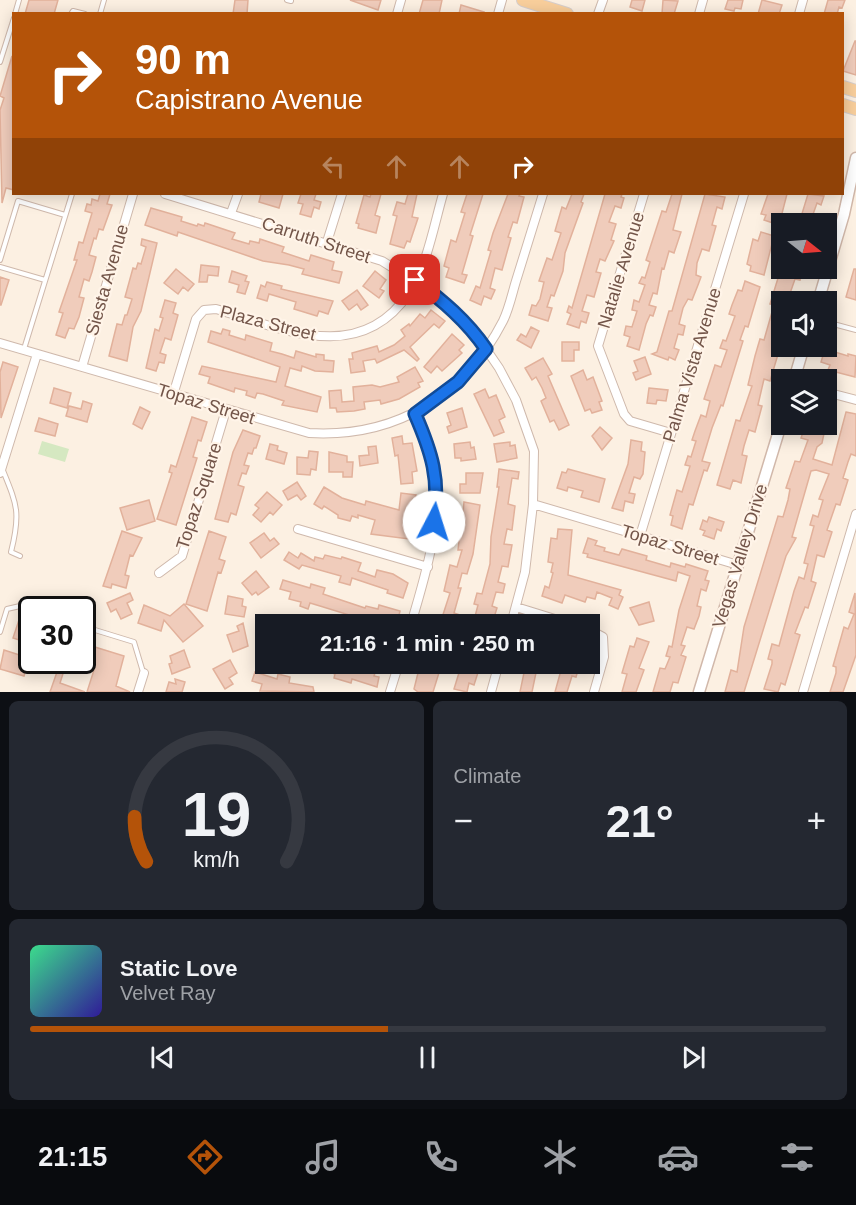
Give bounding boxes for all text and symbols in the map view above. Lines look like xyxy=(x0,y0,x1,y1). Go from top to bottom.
icon: right xyxy=(36,36,114,114)
text: 90 m xyxy=(135,36,231,83)
text: Capistrano Avenue xyxy=(135,85,363,115)
icon: left xyxy=(317,150,350,183)
icon: ahead xyxy=(380,150,413,183)
icon: ahead xyxy=(443,150,476,183)
icon: right xyxy=(506,150,539,183)
street label: Natalie Avenue xyxy=(594,209,648,331)
street label: Carruth Street xyxy=(259,213,373,267)
north arrow xyxy=(771,213,837,279)
map controls xyxy=(771,213,837,435)
street label: Siesta Avenue xyxy=(82,222,132,338)
pin xyxy=(389,254,440,305)
icon: arrive xyxy=(398,263,431,296)
street label: Palma Vista Avenue xyxy=(659,285,725,445)
button: sound xyxy=(771,291,837,357)
street label: Plaza Street xyxy=(218,301,318,345)
button: layers xyxy=(771,369,837,435)
street label: Topaz Street xyxy=(155,380,257,428)
street label: Topaz Square xyxy=(172,440,226,552)
street label: Vegas Valley Drive xyxy=(709,481,771,631)
position arrow xyxy=(402,490,466,554)
street label: Topaz Street xyxy=(619,521,721,569)
speed limit sign: 30 xyxy=(18,596,96,674)
text: 21:16 · 1 min · 250 m xyxy=(320,631,535,656)
text: Climate xyxy=(454,765,521,787)
text: 19 xyxy=(182,780,251,849)
text: 21° xyxy=(606,796,674,847)
text: − xyxy=(454,802,473,839)
text: + xyxy=(807,802,826,839)
text: km/h xyxy=(193,849,239,873)
text: Static Love xyxy=(120,956,237,981)
text: Velvet Ray xyxy=(120,982,216,1004)
icon: previous xyxy=(146,1041,179,1074)
icon: pause xyxy=(411,1041,444,1074)
icon: next xyxy=(677,1041,710,1074)
icon: directions xyxy=(184,1136,226,1178)
icon: music xyxy=(302,1136,344,1178)
icon: phone xyxy=(420,1136,462,1178)
icon: climate xyxy=(539,1136,581,1178)
icon: car xyxy=(657,1136,699,1178)
icon: filters xyxy=(776,1136,818,1178)
text: 21:15 xyxy=(38,1142,107,1172)

